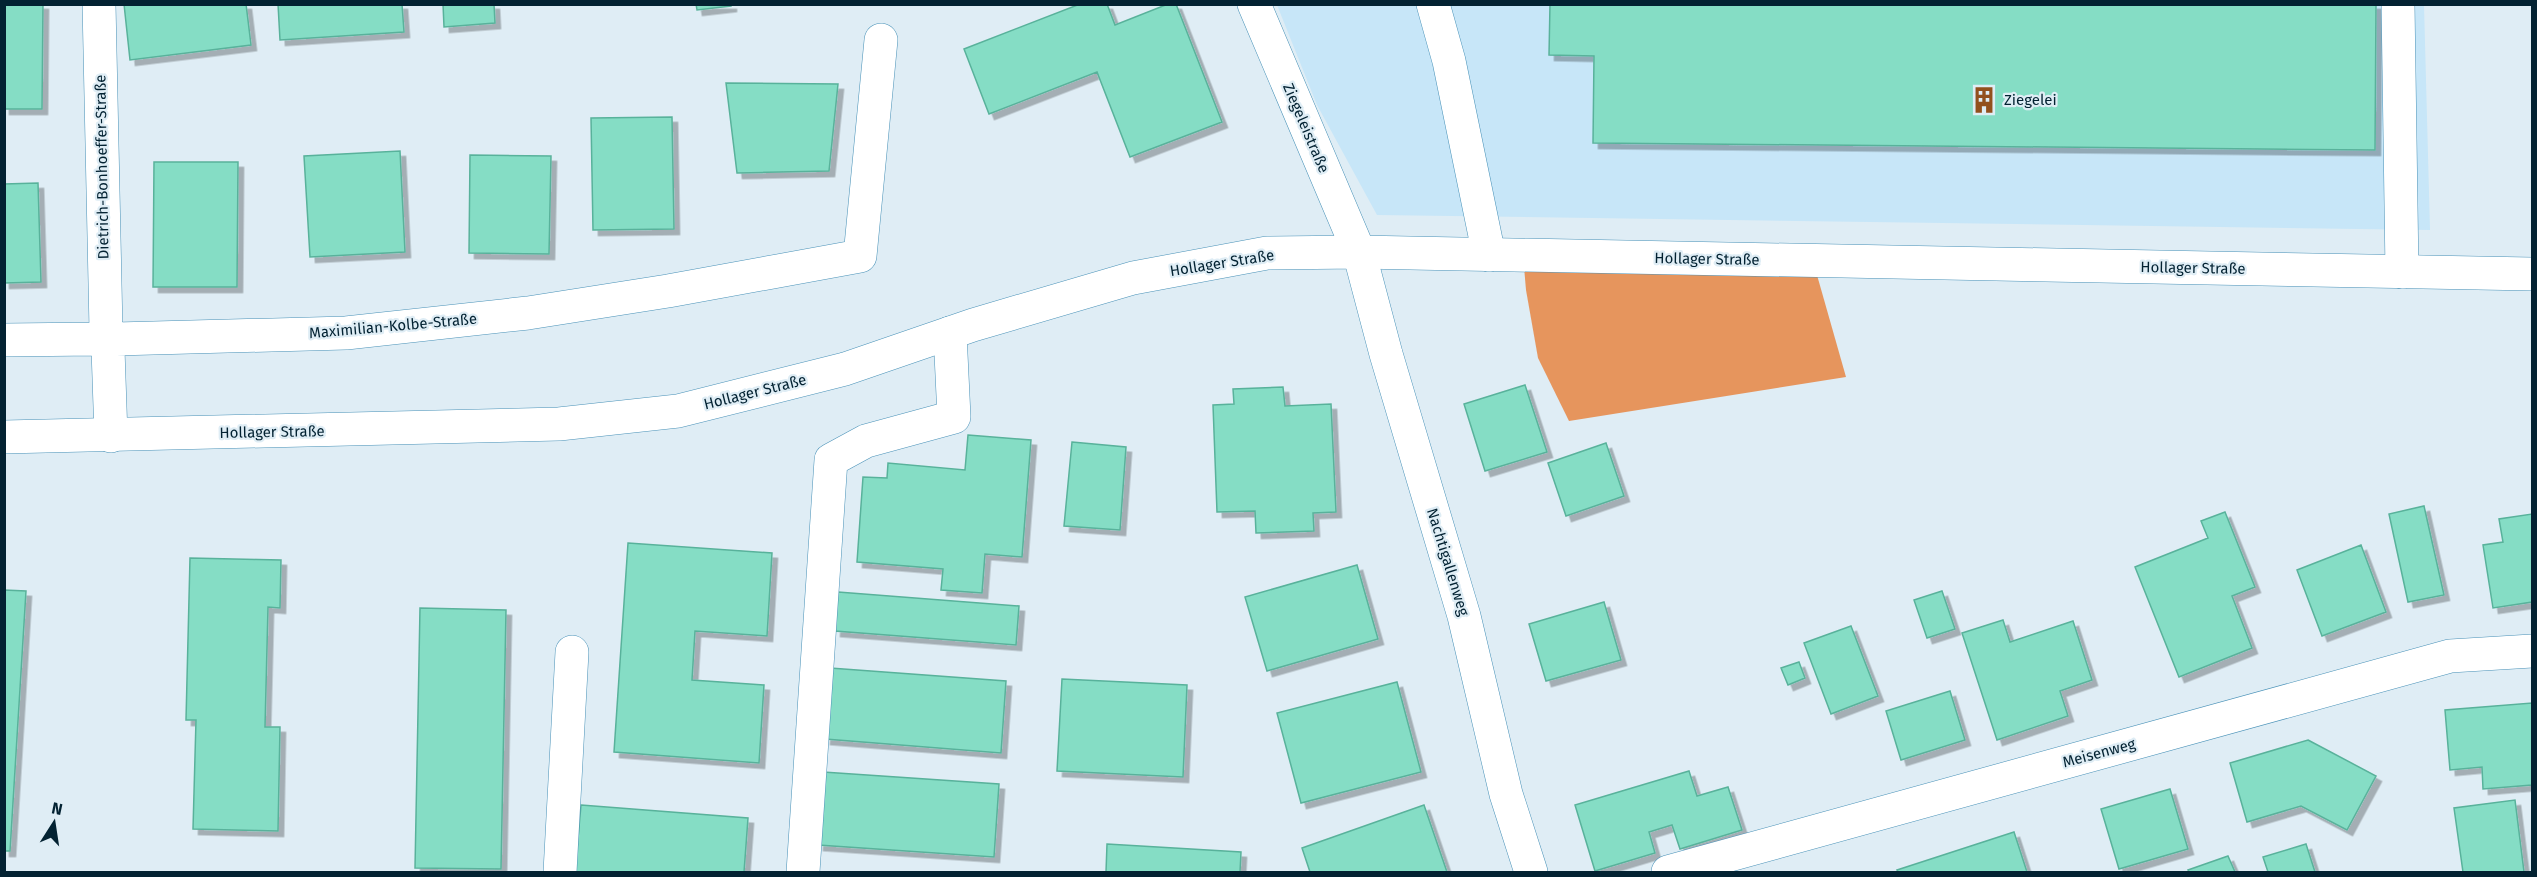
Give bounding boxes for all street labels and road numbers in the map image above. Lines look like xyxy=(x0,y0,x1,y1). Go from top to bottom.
street label: Dietrich-Bonhoeffer-Straße xyxy=(91,74,113,260)
street label: Ziegeleistraße xyxy=(1279,80,1333,176)
street label: Hollager Straße xyxy=(1169,246,1275,280)
street label: Hollager Straße xyxy=(1654,249,1760,269)
street label: Hollager Straße xyxy=(2140,258,2246,278)
street label: Maximilian-Kolbe-Straße xyxy=(308,310,478,342)
street label: Hollager Straße xyxy=(702,371,808,413)
street label: Hollager Straße xyxy=(219,422,325,442)
street label: Nachtigallenweg xyxy=(1423,506,1473,618)
street label: Meisenweg xyxy=(2061,735,2138,771)

